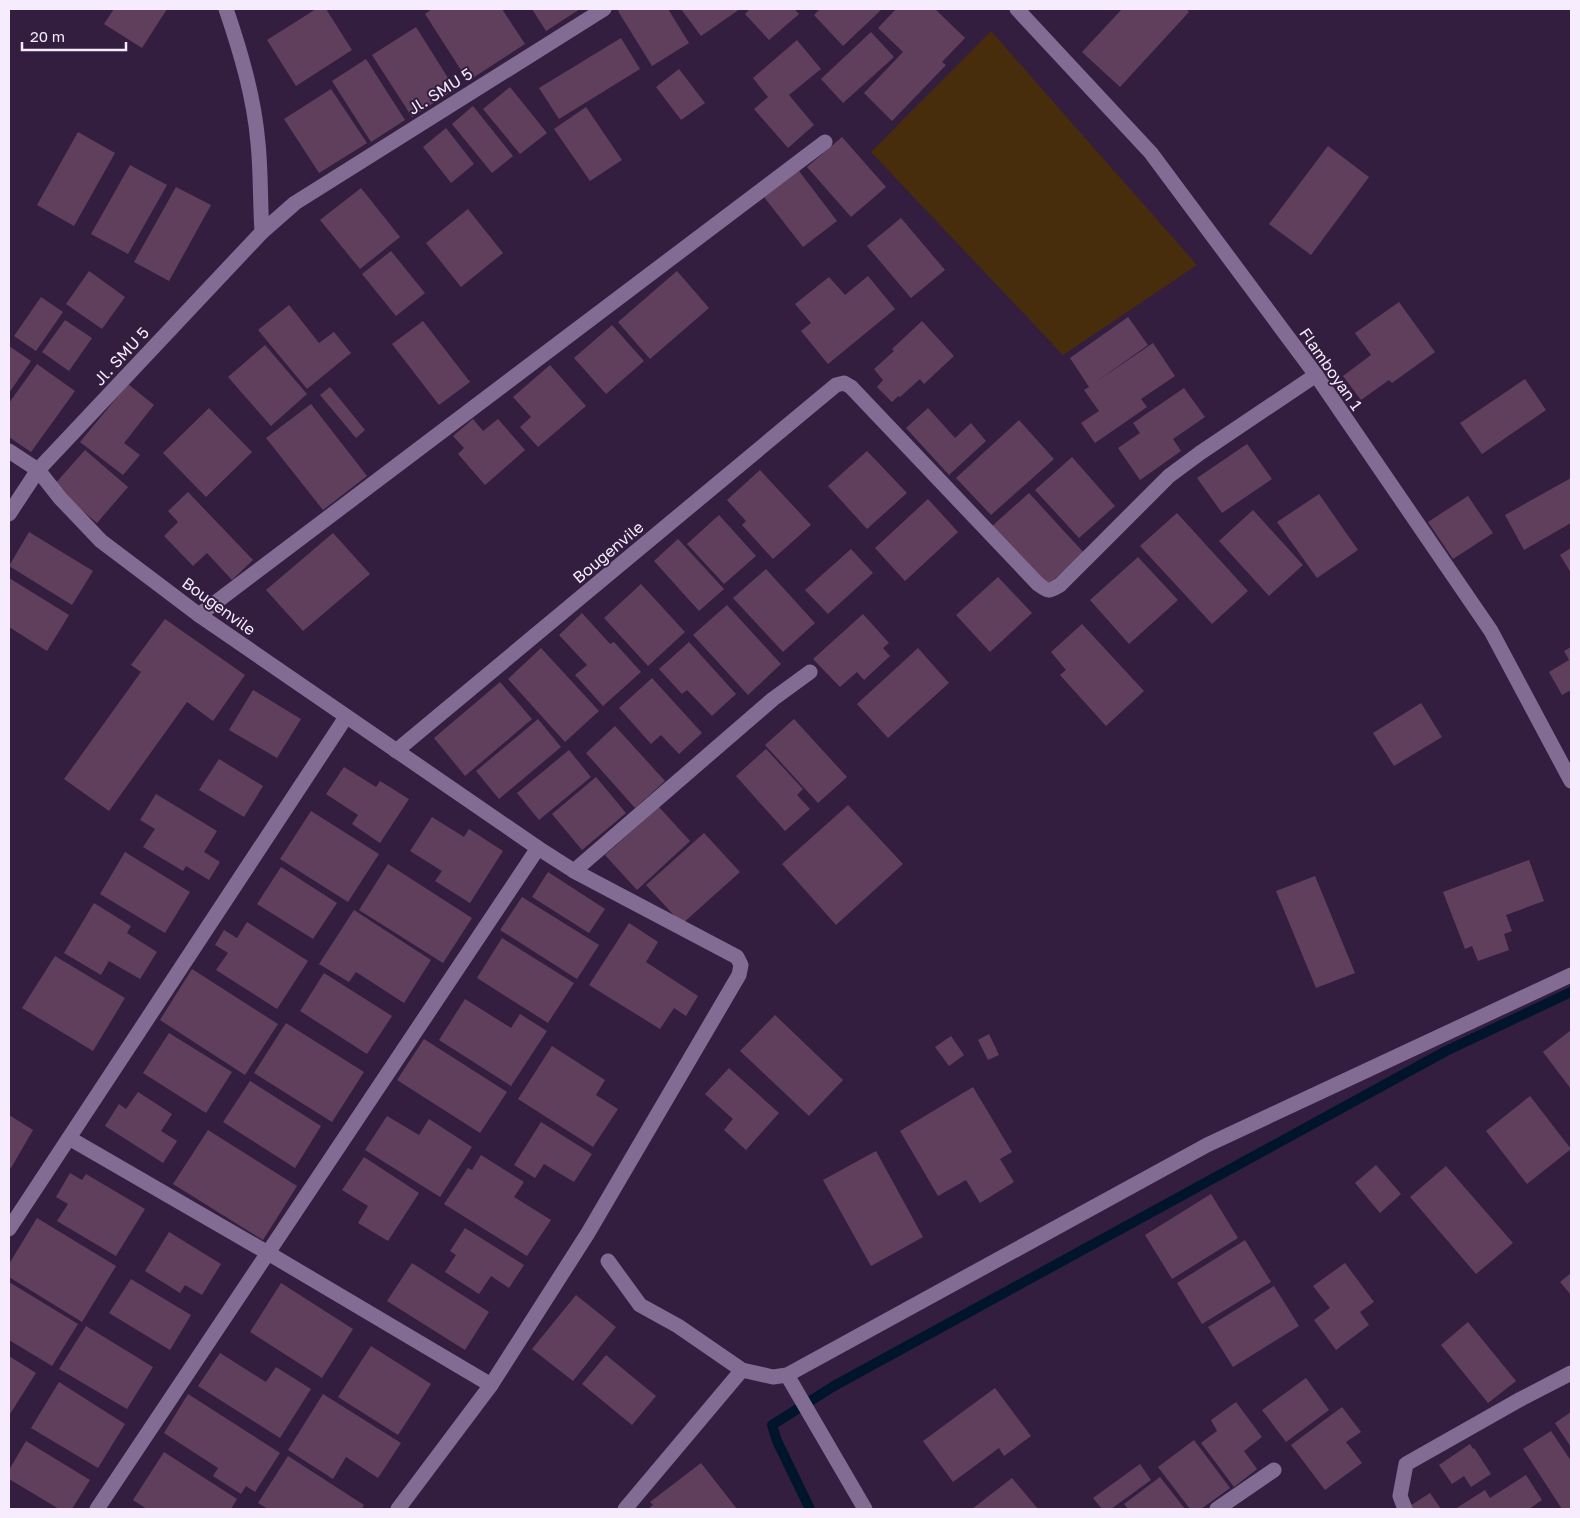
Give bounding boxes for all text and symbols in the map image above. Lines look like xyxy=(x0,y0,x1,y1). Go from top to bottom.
scale bar xyxy=(22,20,126,52)
text: 20 m xyxy=(30,27,65,45)
street label: Jl. SMU 5 xyxy=(404,63,476,119)
street label: Jl. SMU 5 xyxy=(89,323,153,389)
street label: Flamboyan 1 xyxy=(1295,324,1367,414)
street label: Bougenvile xyxy=(569,517,647,587)
street label: Bougenvile xyxy=(178,573,260,639)

